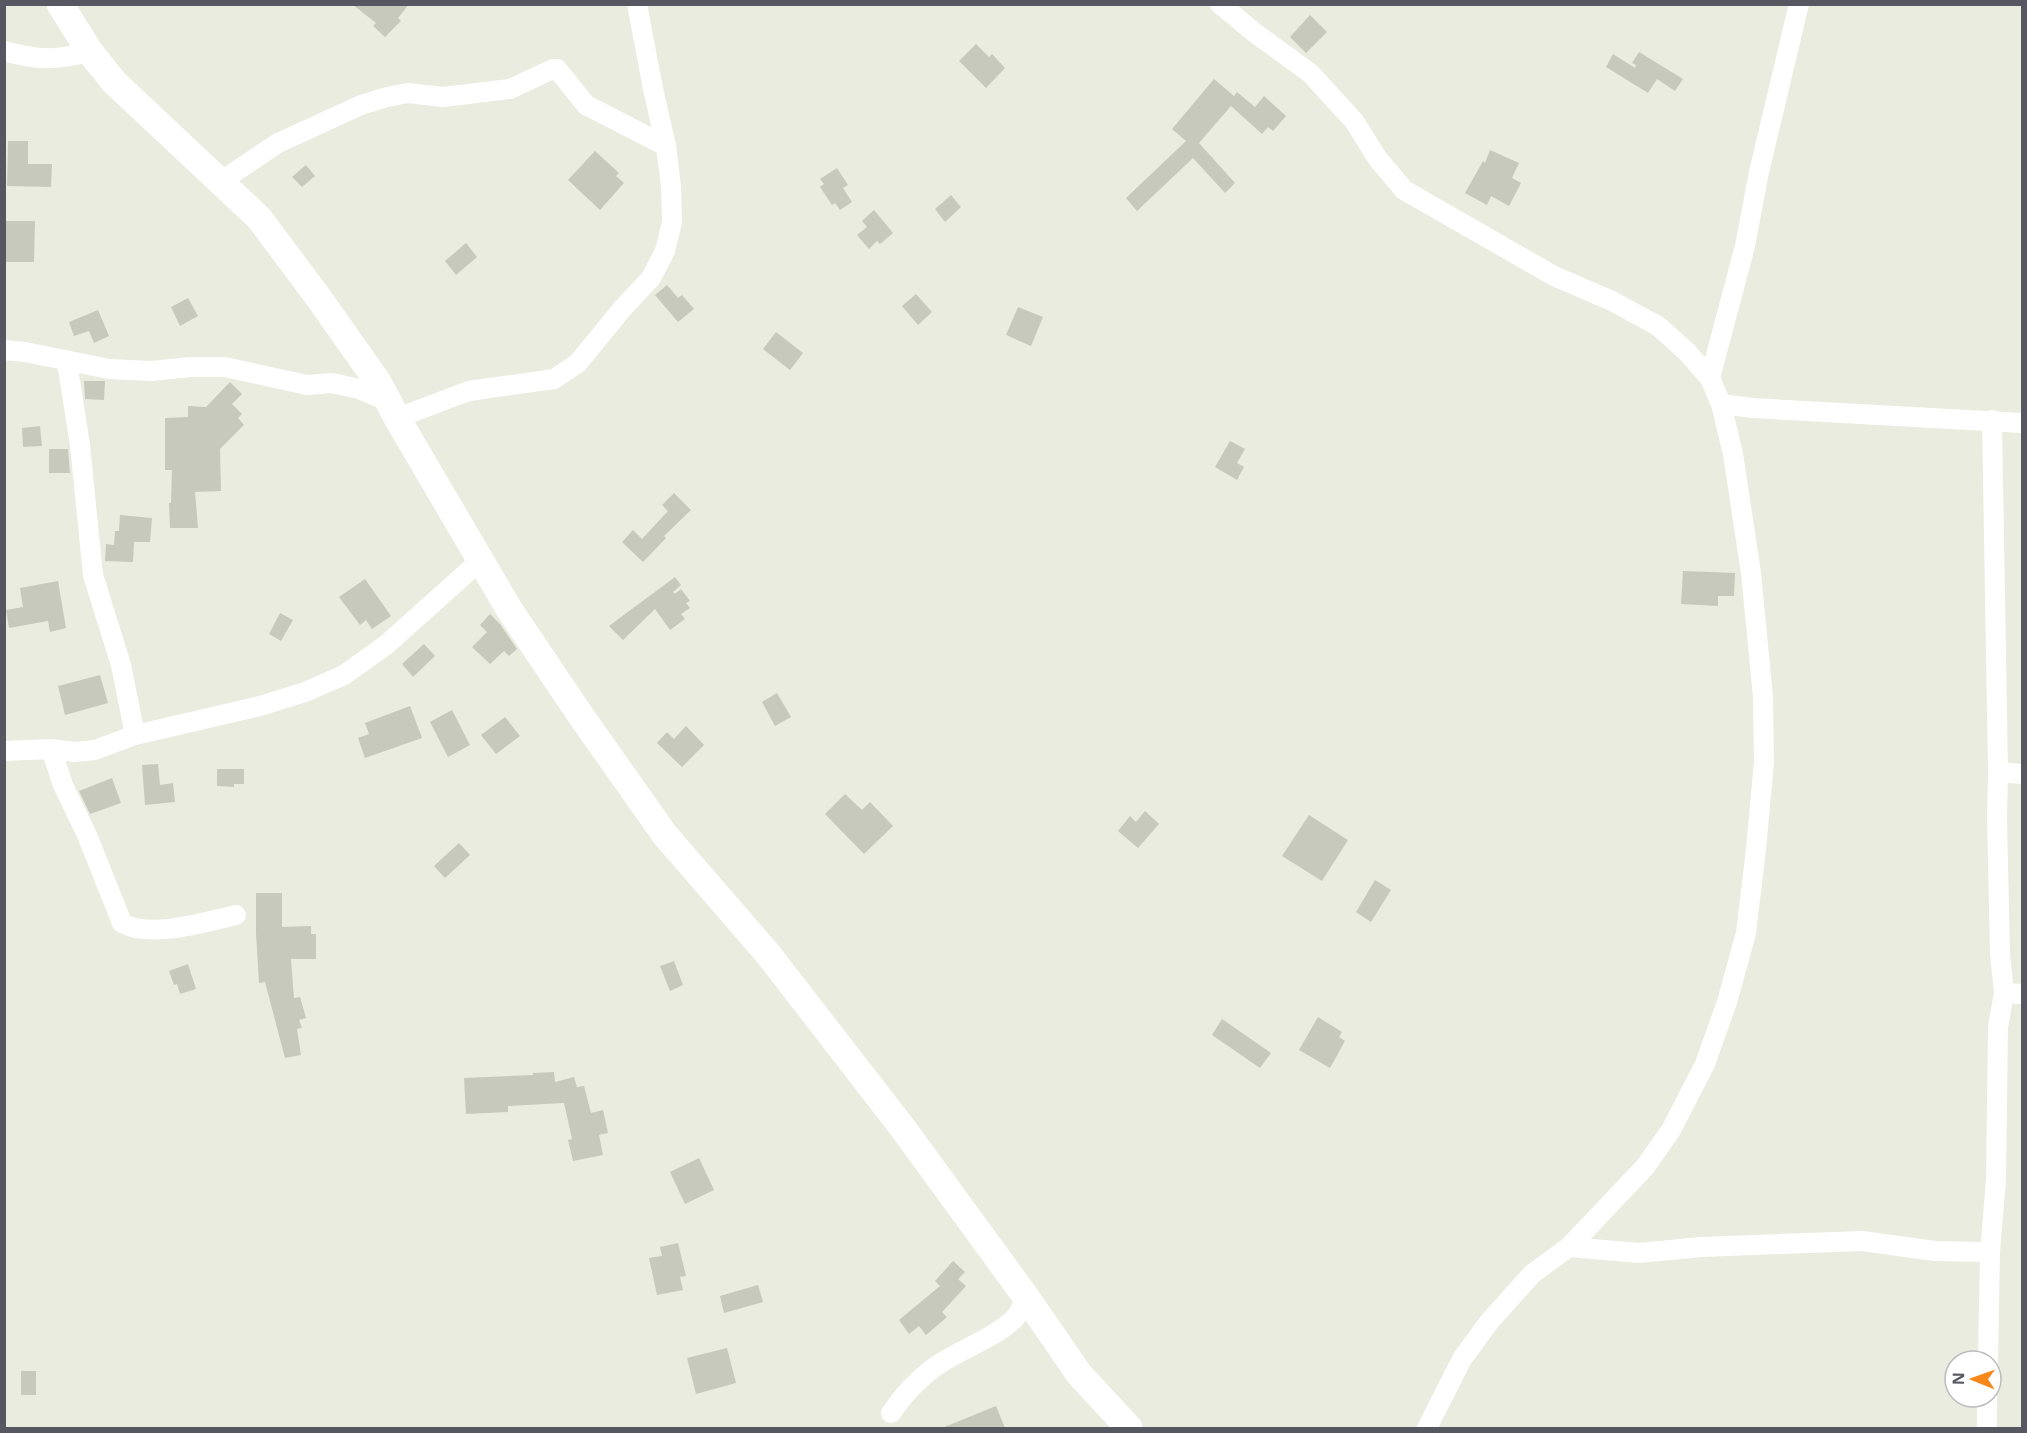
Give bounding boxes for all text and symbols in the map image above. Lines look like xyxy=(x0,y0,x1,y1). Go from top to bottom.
north arrow xyxy=(1943,1349,2003,1409)
text: N xyxy=(1947,1372,1969,1385)

